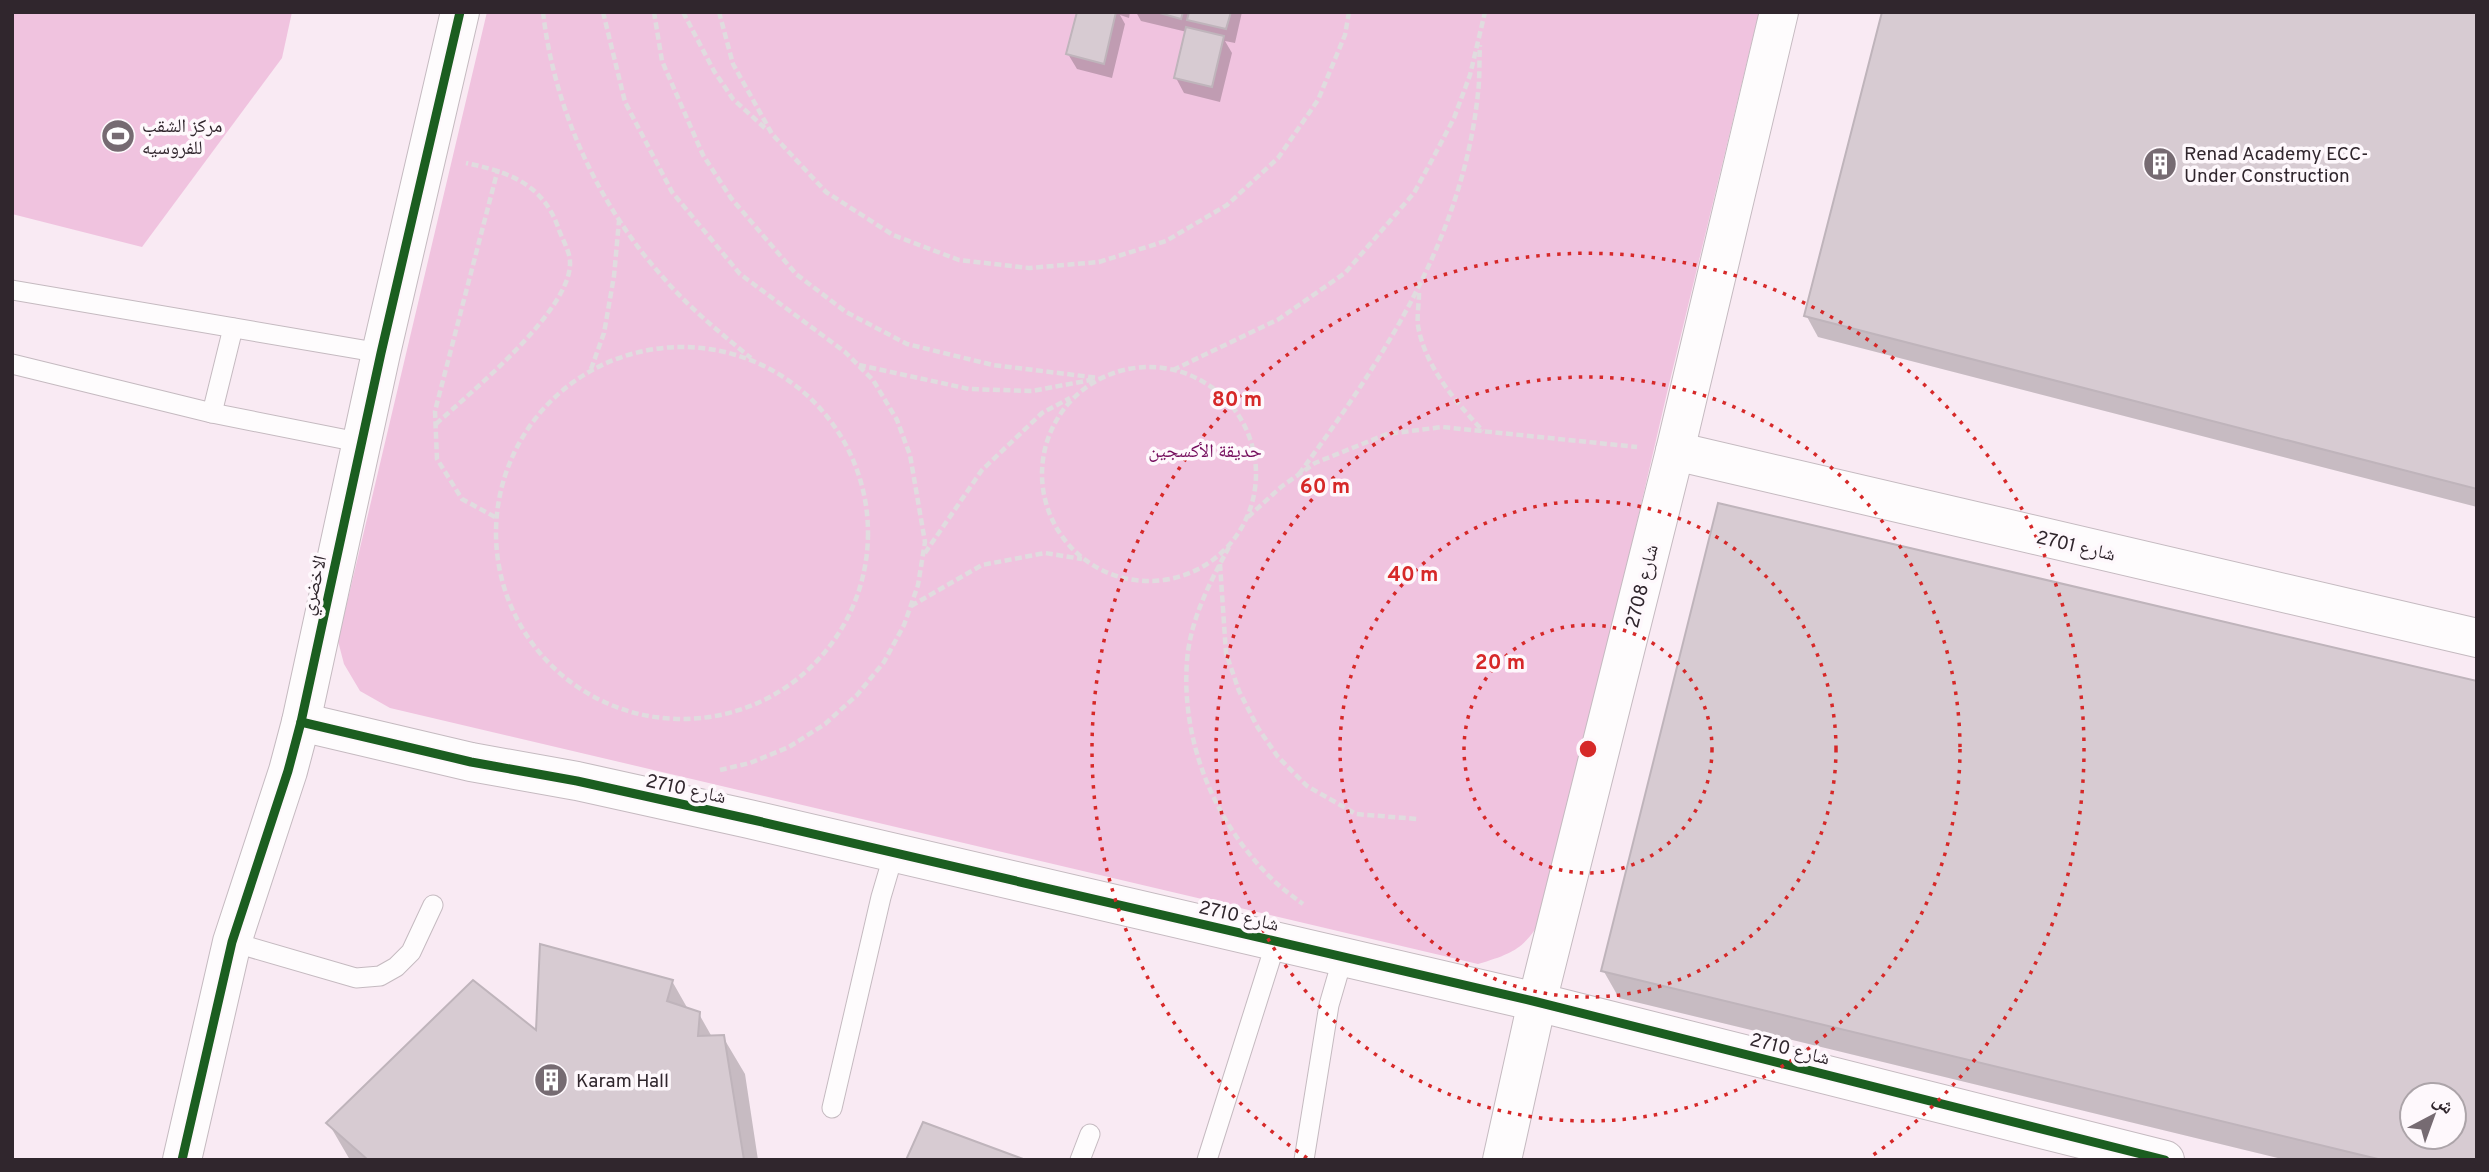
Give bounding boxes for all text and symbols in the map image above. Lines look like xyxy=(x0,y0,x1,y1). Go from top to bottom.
place label: مركز الشقب للفروسيه xyxy=(142,115,222,161)
sports icon: مركز الشقب للفروسيه xyxy=(99,117,137,155)
place label: Renad Academy ECC- Under Construction xyxy=(2184,143,2369,189)
building icon: Renad Academy ECC- Under Construction xyxy=(2141,145,2179,183)
text: 80 m xyxy=(1212,387,1262,414)
park label: حديقة الأكسجين xyxy=(1148,440,1262,464)
text: 60 m xyxy=(1300,474,1350,501)
street label: شارع 2701 xyxy=(2034,526,2118,568)
street label: شارع 2708 xyxy=(1621,542,1665,631)
street label: الاخضري xyxy=(296,553,335,618)
text: 40 m xyxy=(1388,562,1438,589)
text: 20 m xyxy=(1475,650,1525,677)
centre of rings xyxy=(1576,737,1600,761)
street label: شارع 2710 xyxy=(643,770,728,810)
street label: شارع 2710 xyxy=(1196,896,1281,938)
street label: شارع 2710 xyxy=(1747,1028,1832,1071)
building icon: Karam Hall xyxy=(532,1061,570,1099)
place label: Karam Hall xyxy=(576,1070,669,1094)
north arrow xyxy=(2398,1081,2468,1151)
text: ش xyxy=(2427,1089,2458,1120)

